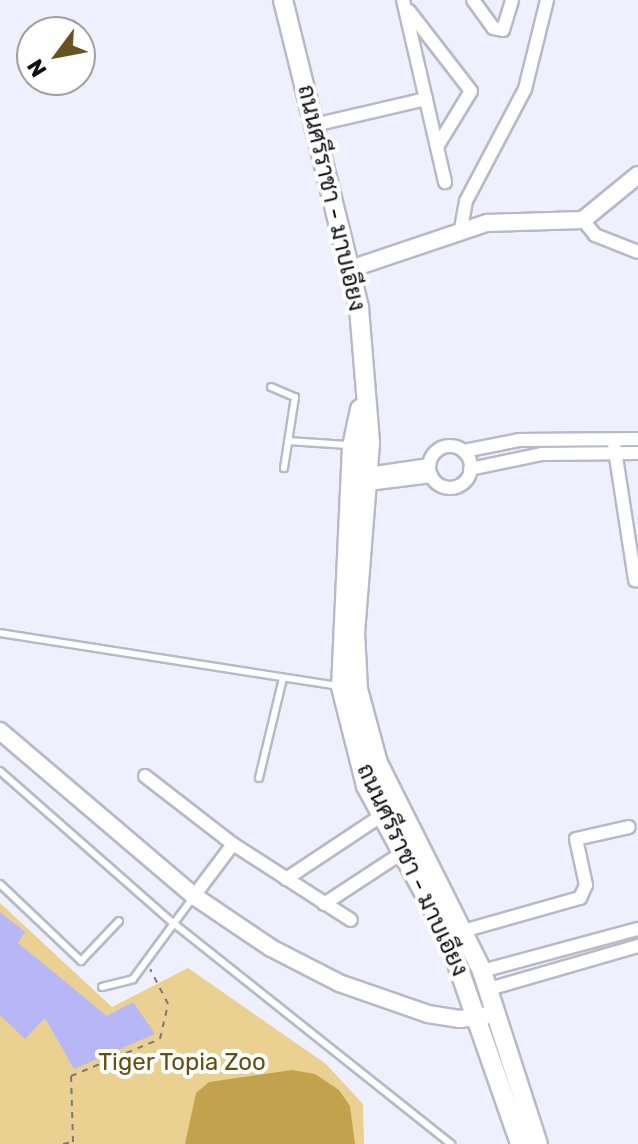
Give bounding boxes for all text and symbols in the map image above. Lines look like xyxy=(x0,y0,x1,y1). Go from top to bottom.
north arrow xyxy=(16,16,96,96)
text: N xyxy=(21,54,53,82)
street label: ถนนศรีราชา - มาบเอียง xyxy=(291,82,371,314)
street label: ถนนศรีราชา - มาบเอียง xyxy=(350,759,474,981)
park label: Tiger Topia Zoo xyxy=(98,1049,266,1077)

